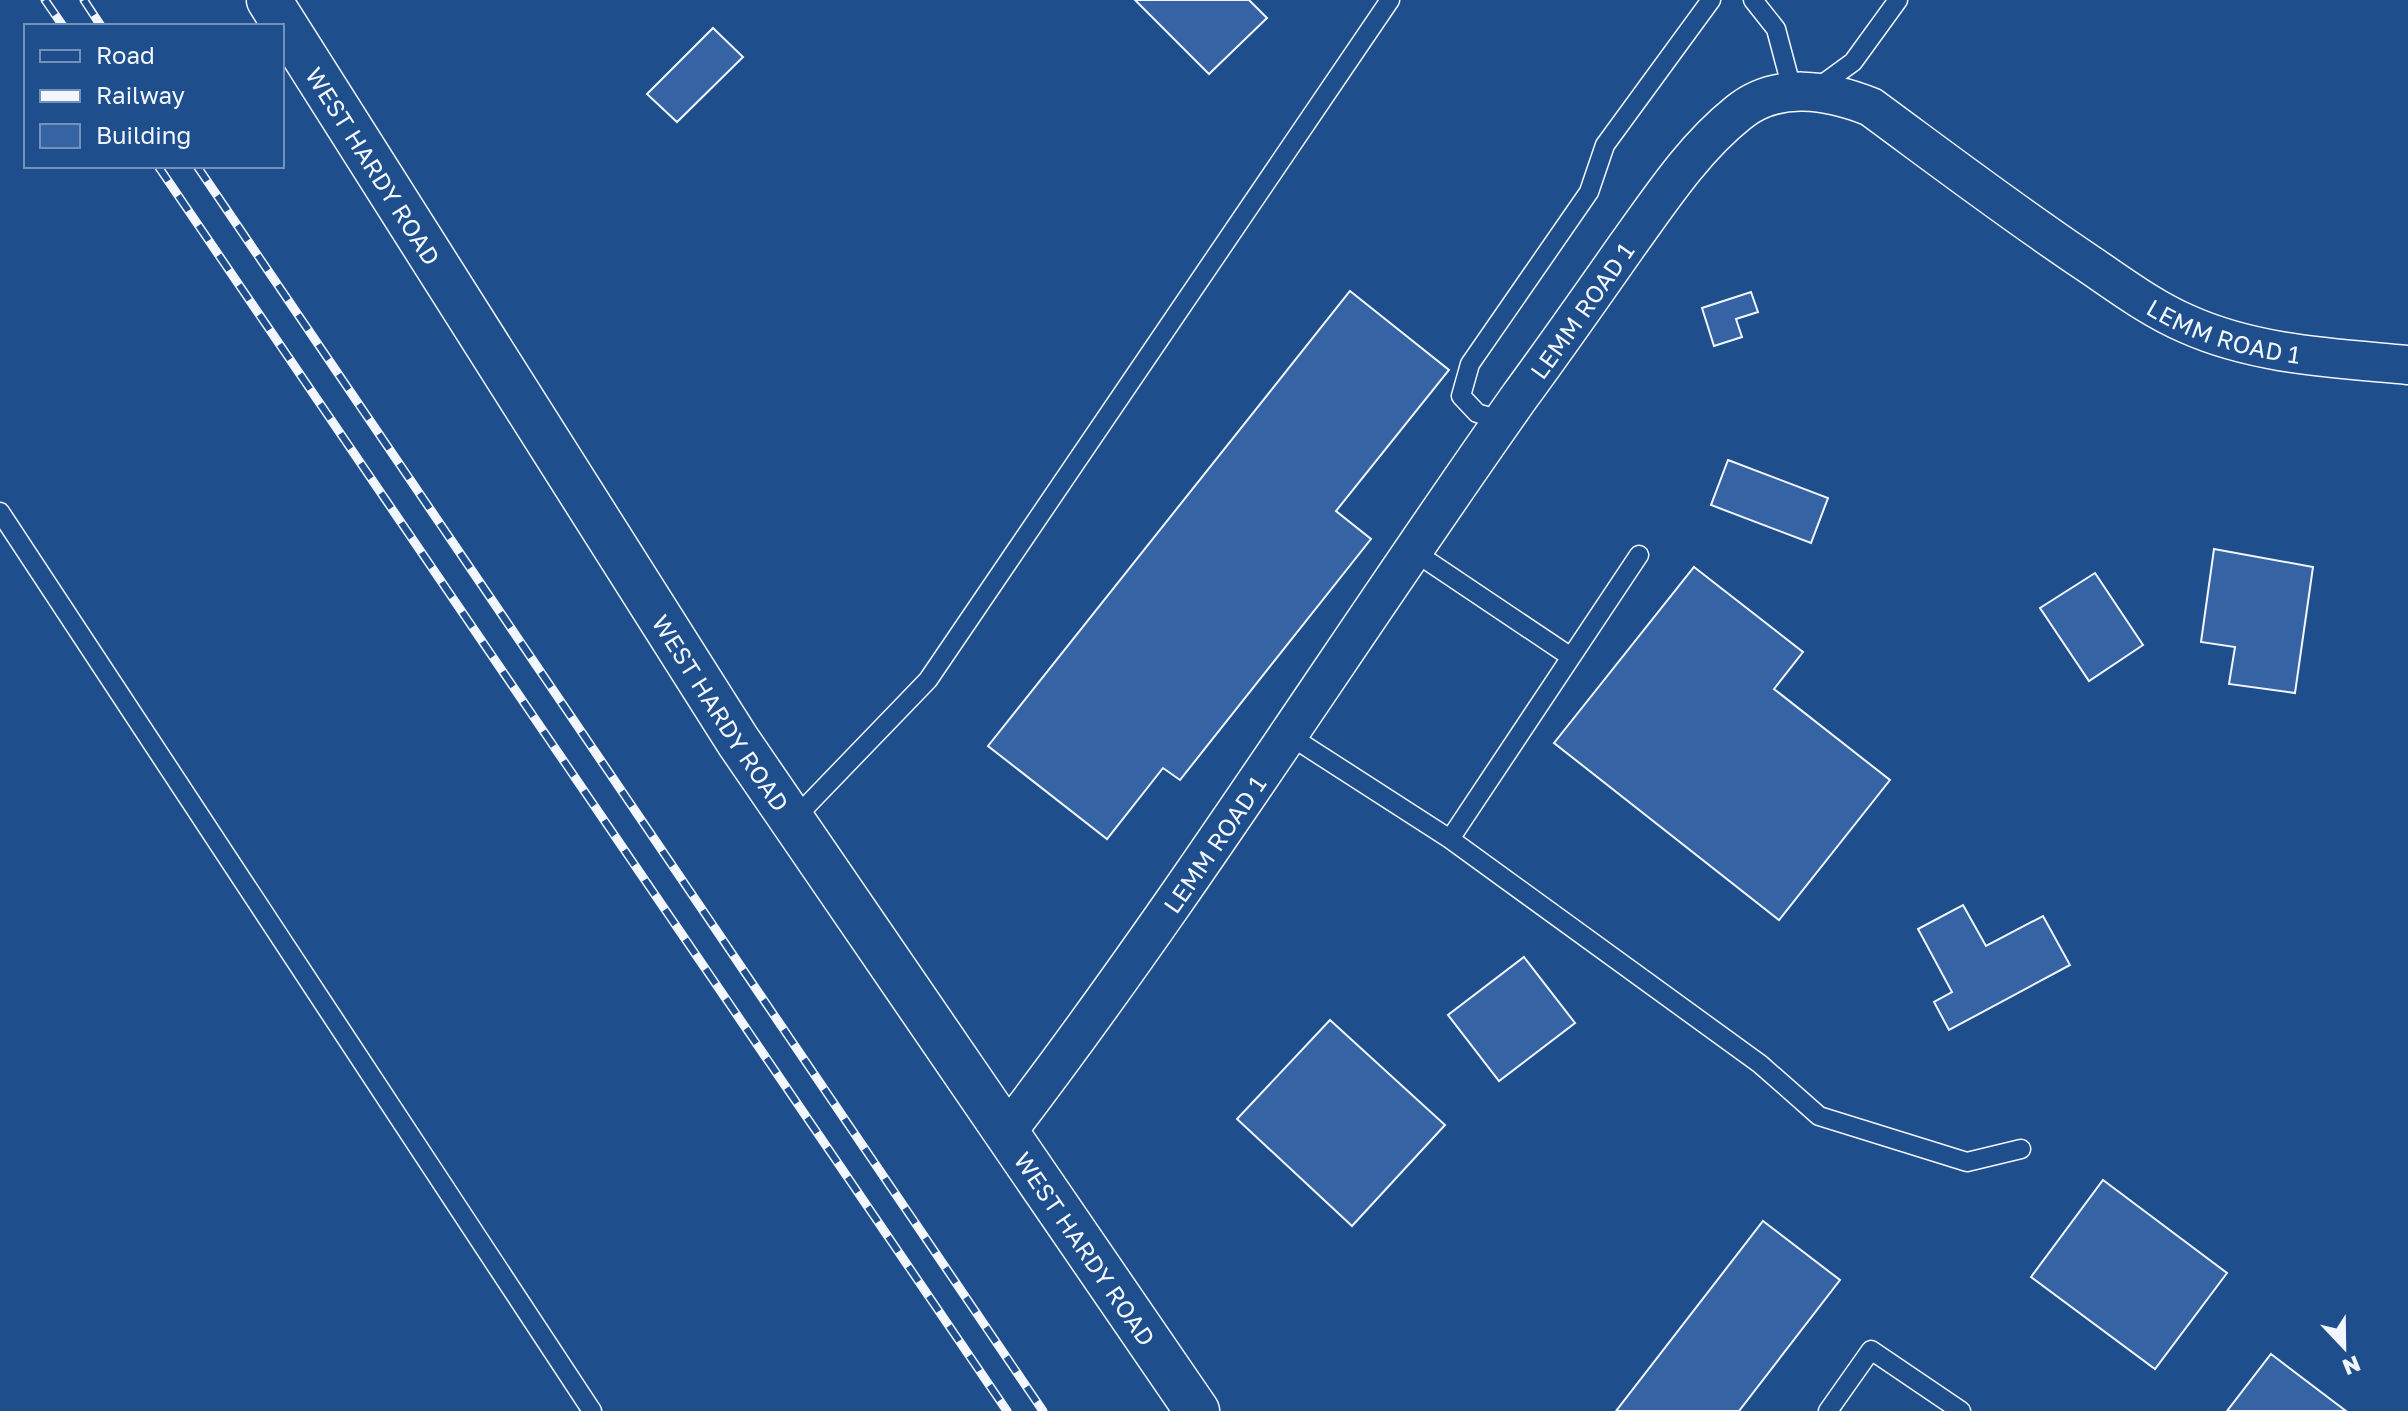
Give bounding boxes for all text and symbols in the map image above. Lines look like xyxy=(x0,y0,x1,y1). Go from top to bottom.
legend xyxy=(24,24,284,168)
text: Road xyxy=(96,40,155,69)
street label: WEST HARDY ROAD xyxy=(301,61,447,270)
text: Railway xyxy=(96,80,185,109)
text: Building xyxy=(96,120,191,149)
street label: LEMM ROAD 1 xyxy=(1523,237,1639,384)
street label: LEMM ROAD 1 xyxy=(2142,292,2302,369)
street label: WEST HARDY ROAD xyxy=(647,609,796,816)
street label: LEMM ROAD 1 xyxy=(1156,770,1271,918)
street label: WEST HARDY ROAD xyxy=(1009,1146,1162,1351)
north arrow xyxy=(2304,1307,2384,1387)
text: N xyxy=(2339,1350,2364,1382)

